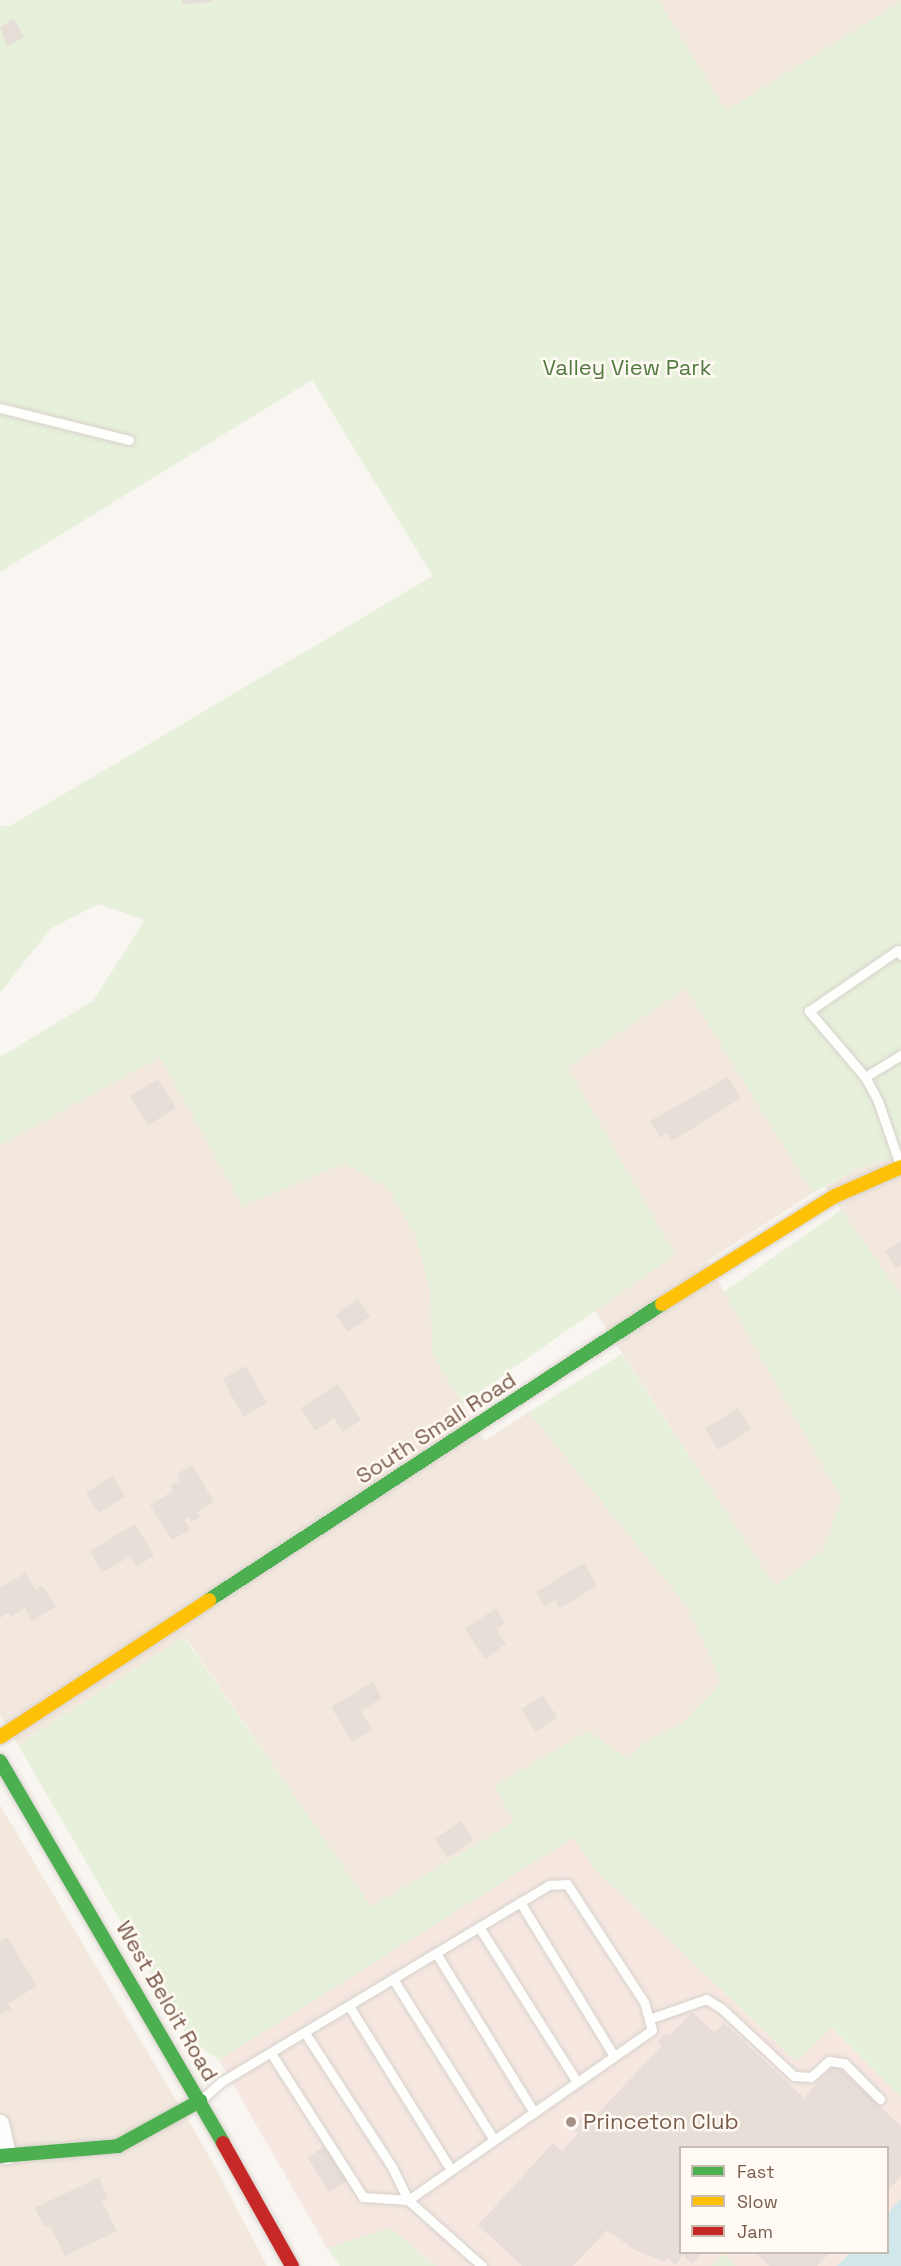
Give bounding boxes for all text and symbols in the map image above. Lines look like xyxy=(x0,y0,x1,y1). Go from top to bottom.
park label: Valley View Park xyxy=(542,355,712,381)
street label: South Small Road xyxy=(351,1366,521,1490)
street label: West Beloit Road xyxy=(110,1916,224,2086)
place label: Princeton Club xyxy=(583,2109,739,2135)
marker: Princeton Club xyxy=(564,2115,578,2129)
legend xyxy=(679,2146,889,2254)
text: Fast xyxy=(737,2160,774,2183)
text: Slow xyxy=(737,2190,778,2213)
text: Jam xyxy=(737,2220,773,2243)

